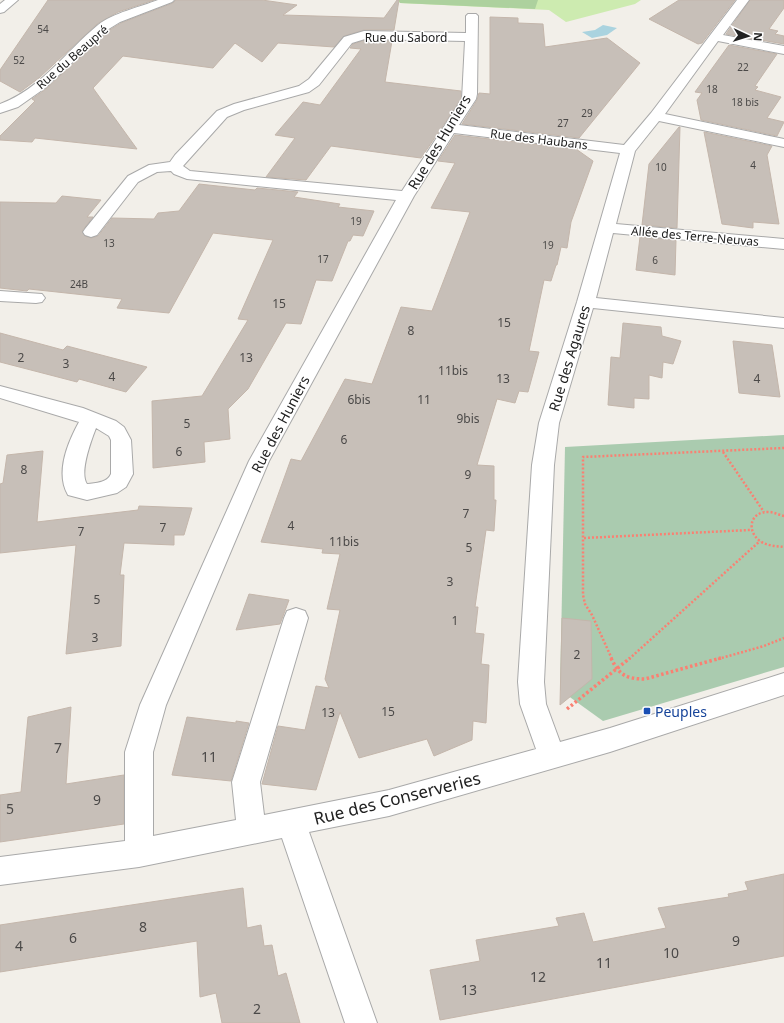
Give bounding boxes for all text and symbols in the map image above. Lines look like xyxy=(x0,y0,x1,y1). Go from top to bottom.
north arrow xyxy=(728,16,768,56)
street label: Rue du Beaupré xyxy=(32,21,112,93)
house number: 54 xyxy=(37,22,49,36)
street label: Rue du Sabord xyxy=(365,29,447,46)
text: N xyxy=(751,32,766,42)
house number: 52 xyxy=(13,53,25,67)
house number: 22 xyxy=(737,60,749,74)
house number: 18 xyxy=(706,82,718,96)
street label: Rue des Huniers xyxy=(403,91,475,193)
house number: 18 bis xyxy=(731,95,759,109)
house number: 29 xyxy=(581,106,593,120)
house number: 27 xyxy=(557,116,569,130)
street label: Rue des Haubans xyxy=(489,125,589,153)
house number: 4 xyxy=(750,158,756,172)
house number: 10 xyxy=(655,160,667,174)
house number: 19 xyxy=(350,214,362,228)
street label: Allée des Terre-Neuvas xyxy=(630,222,760,250)
house number: 13 xyxy=(103,236,115,250)
house number: 19 xyxy=(542,238,554,252)
house number: 17 xyxy=(317,252,329,266)
house number: 6 xyxy=(652,253,658,267)
house number: 24B xyxy=(70,277,88,291)
house number: 15 xyxy=(272,295,286,312)
street label: Rue des Agaures xyxy=(544,302,594,413)
house number: 15 xyxy=(497,314,511,331)
house number: 8 xyxy=(408,322,415,339)
house number: 2 xyxy=(18,349,25,366)
house number: 13 xyxy=(239,349,253,366)
house number: 3 xyxy=(63,355,70,372)
house number: 11bis xyxy=(438,362,468,379)
house number: 4 xyxy=(109,368,116,385)
house number: 13 xyxy=(496,370,510,387)
house number: 4 xyxy=(754,370,761,387)
street label: Rue des Huniers xyxy=(246,372,314,476)
house number: 6bis xyxy=(347,391,371,408)
house number: 11 xyxy=(417,391,431,408)
house number: 9bis xyxy=(456,410,480,427)
house number: 5 xyxy=(184,415,191,432)
house number: 6 xyxy=(341,431,348,448)
house number: 6 xyxy=(176,443,183,460)
house number: 8 xyxy=(21,461,28,478)
house number: 9 xyxy=(465,466,472,483)
house number: 7 xyxy=(463,505,470,522)
house number: 4 xyxy=(288,517,295,534)
house number: 7 xyxy=(160,519,167,536)
house number: 7 xyxy=(78,523,85,540)
house number: 11bis xyxy=(329,533,359,550)
house number: 5 xyxy=(466,539,473,556)
house number: 3 xyxy=(447,573,454,590)
house number: 5 xyxy=(94,591,101,608)
house number: 1 xyxy=(452,612,458,629)
house number: 3 xyxy=(92,629,99,646)
house number: 2 xyxy=(574,646,581,663)
place label: Peuples xyxy=(655,702,707,721)
house number: 15 xyxy=(381,703,395,720)
house number: 13 xyxy=(321,704,335,721)
marker: Peuples xyxy=(642,706,652,716)
house number: 7 xyxy=(54,738,62,757)
house number: 11 xyxy=(201,747,217,766)
street label: Rue des Conserveries xyxy=(311,766,483,830)
house number: 9 xyxy=(93,790,101,809)
house number: 5 xyxy=(6,799,14,818)
house number: 8 xyxy=(139,917,147,936)
house number: 6 xyxy=(69,928,77,947)
house number: 9 xyxy=(732,931,740,950)
house number: 4 xyxy=(15,936,23,955)
house number: 10 xyxy=(663,943,679,962)
house number: 11 xyxy=(596,953,612,972)
house number: 12 xyxy=(530,967,546,986)
house number: 13 xyxy=(461,980,477,999)
house number: 2 xyxy=(253,999,261,1018)

